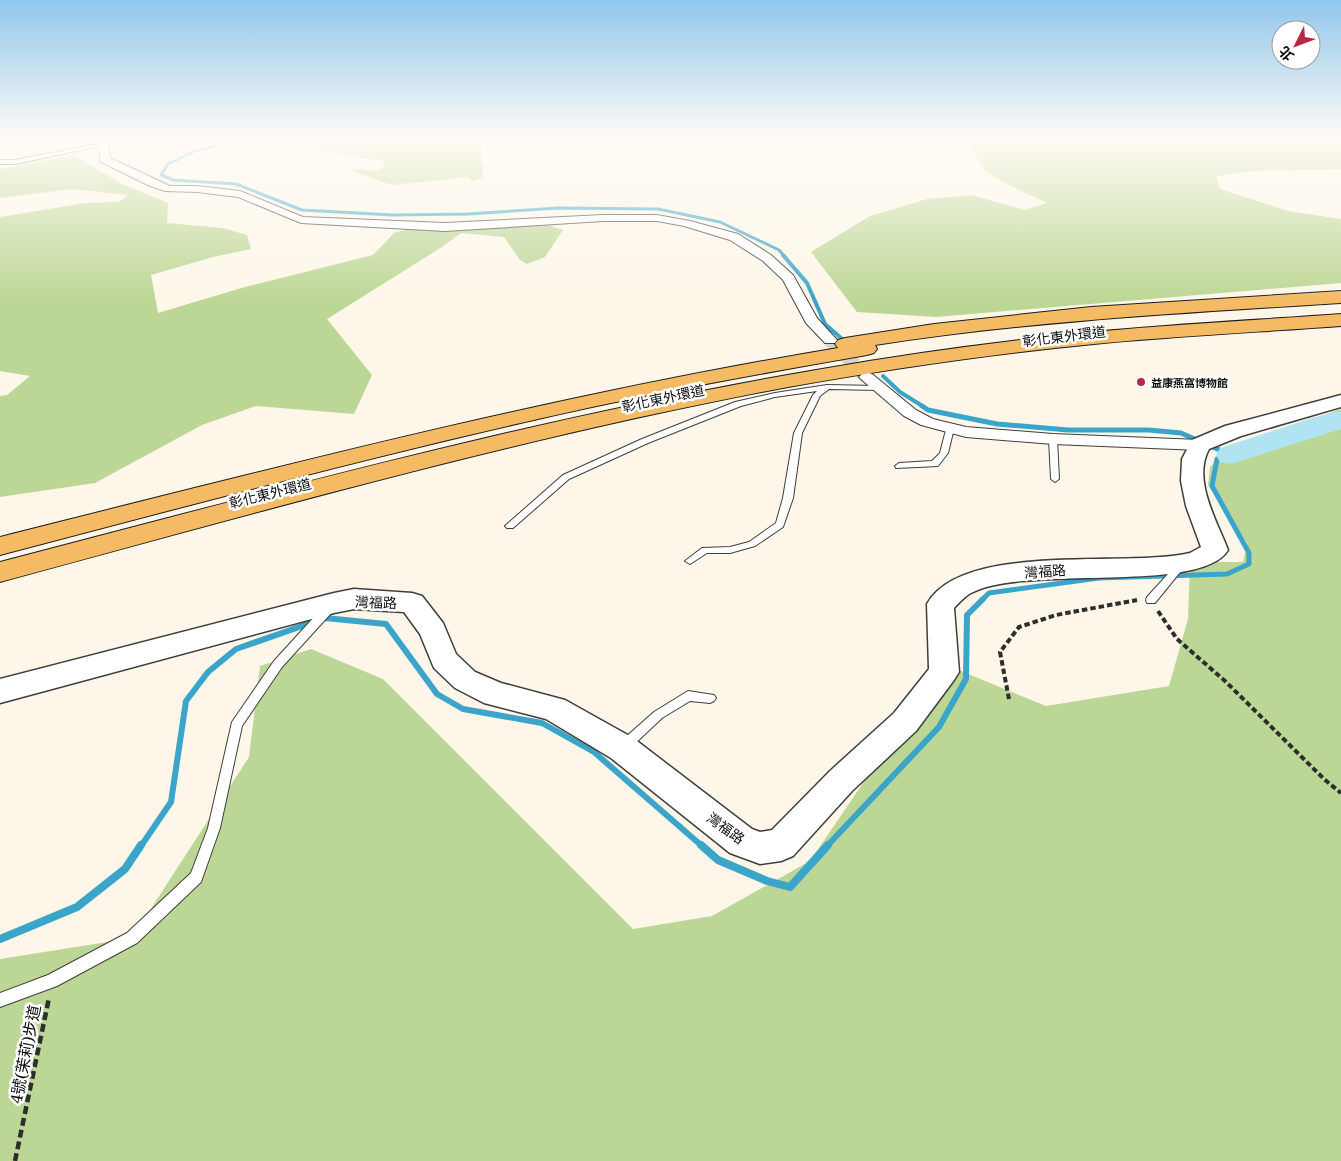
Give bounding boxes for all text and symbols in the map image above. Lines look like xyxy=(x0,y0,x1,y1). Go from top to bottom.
north arrow xyxy=(1271,20,1321,70)
text: 北 xyxy=(1274,42,1298,66)
street label: 彰化東外環道 xyxy=(1021,321,1107,351)
place label: 益康燕窩博物館 xyxy=(1151,375,1228,390)
marker: 益康燕窩博物館 xyxy=(1135,376,1147,388)
street label: 彰化東外環道 xyxy=(620,380,706,416)
street label: 彰化東外環道 xyxy=(227,474,313,512)
street label: 灣福路 xyxy=(1023,560,1067,582)
street label: 灣福路 xyxy=(355,592,397,612)
street label: 灣福路 xyxy=(703,808,749,848)
street label: 4號(茉莉)步道 xyxy=(5,1003,45,1105)

